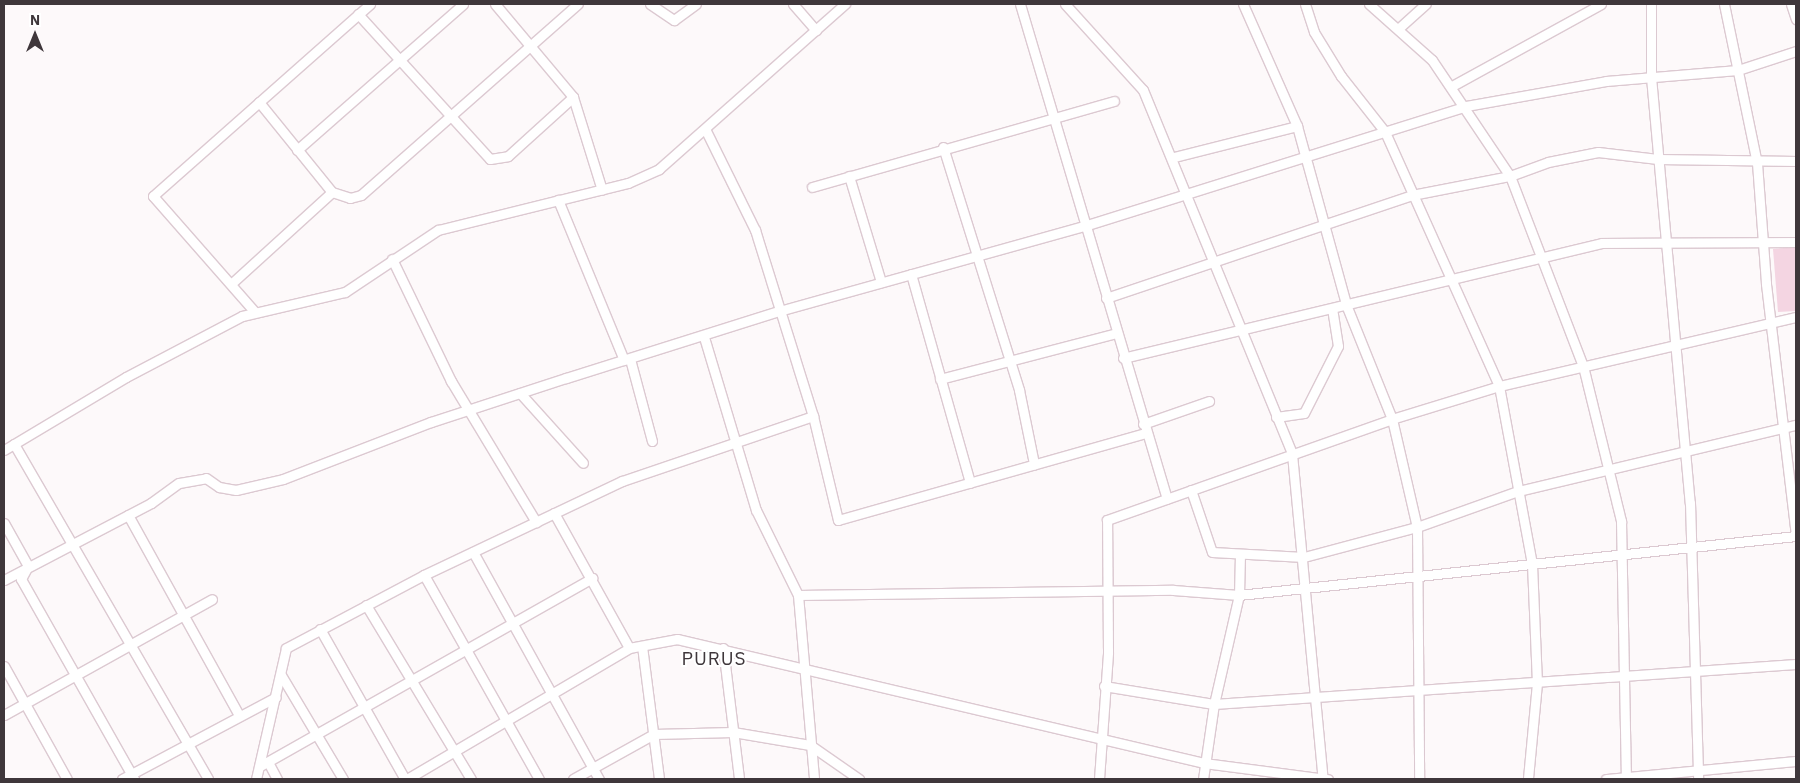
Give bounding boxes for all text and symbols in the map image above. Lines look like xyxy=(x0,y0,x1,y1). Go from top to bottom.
north arrow xyxy=(10,10,60,60)
text: N xyxy=(30,11,40,29)
district label: PURUS xyxy=(681,648,747,670)

